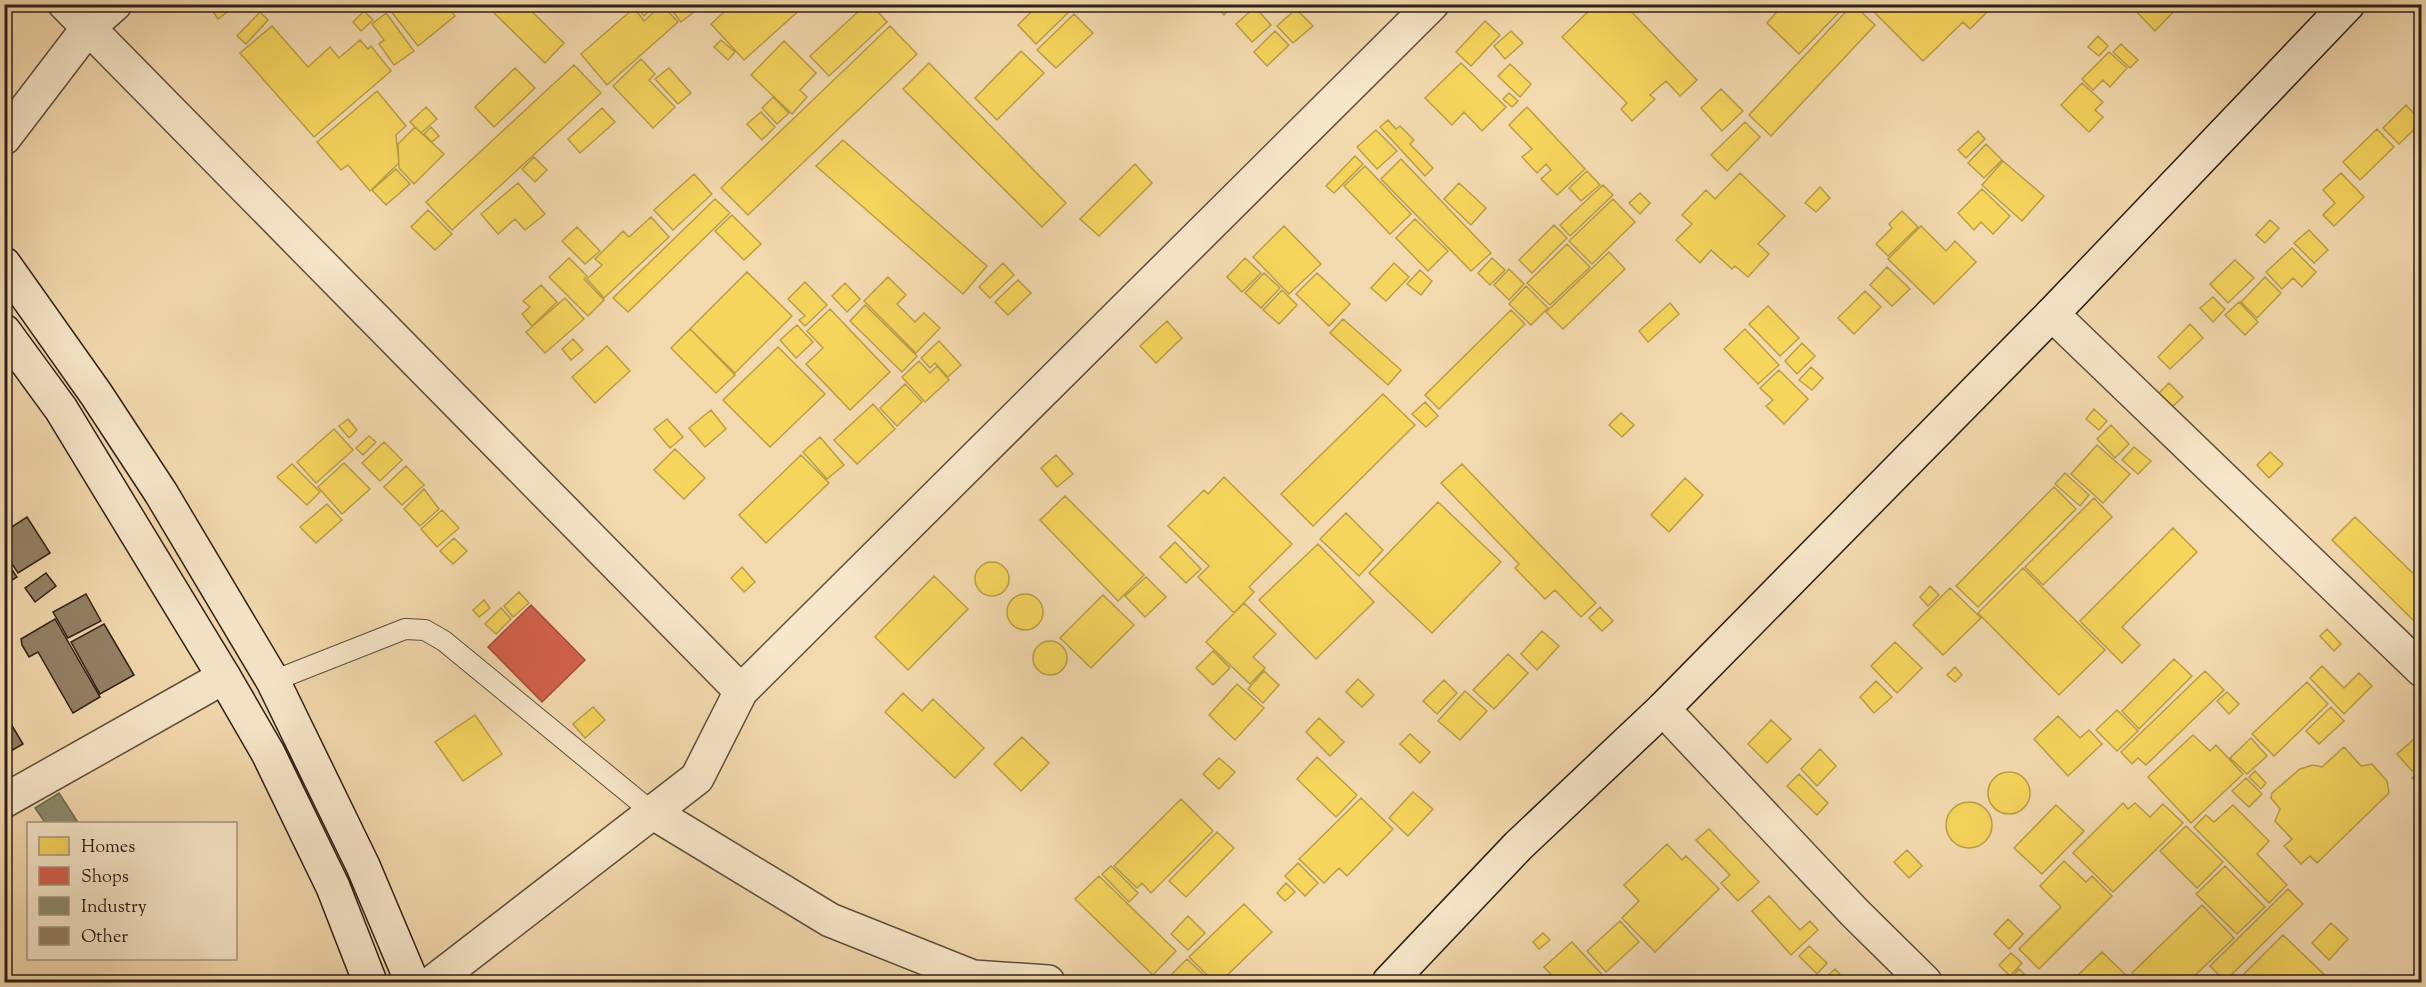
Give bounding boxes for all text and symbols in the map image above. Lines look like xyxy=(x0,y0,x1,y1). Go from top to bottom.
legend xyxy=(27,822,237,960)
text: Homes xyxy=(81,835,135,861)
text: Shops xyxy=(81,865,129,891)
text: Industry xyxy=(81,895,147,921)
text: Other xyxy=(81,925,128,951)

